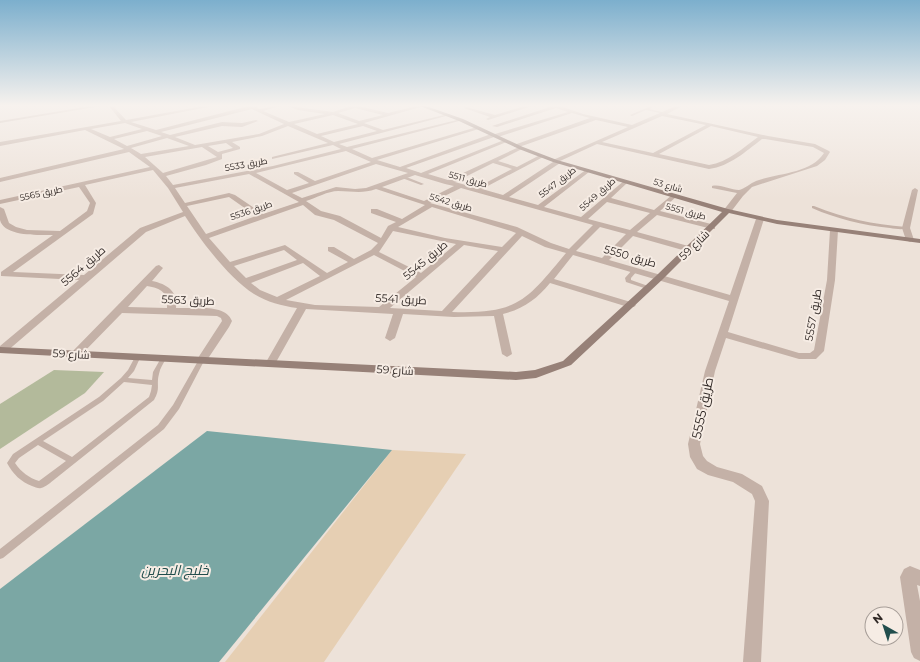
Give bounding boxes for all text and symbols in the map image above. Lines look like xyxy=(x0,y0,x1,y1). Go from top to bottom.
street label: طريق 5533 xyxy=(224,155,269,174)
street label: طريق 5547 xyxy=(536,164,579,201)
street label: طريق 5511 xyxy=(447,169,489,190)
street label: طريق 5549 xyxy=(577,175,618,214)
street label: شارع 53 xyxy=(652,176,684,195)
street label: طريق 5565 xyxy=(19,183,64,204)
street label: طريق 5542 xyxy=(428,191,474,214)
street label: طريق 5536 xyxy=(229,198,274,223)
street label: طريق 5551 xyxy=(664,200,708,223)
street label: شارع 59 xyxy=(676,227,713,264)
street label: طريق 5545 xyxy=(400,237,450,283)
street label: طريق 5550 xyxy=(602,242,658,270)
street label: طريق 5564 xyxy=(58,243,108,289)
street label: طريق 5557 xyxy=(802,288,824,342)
street label: طريق 5541 xyxy=(375,291,427,307)
street label: طريق 5563 xyxy=(161,292,215,308)
street label: شارع 59 xyxy=(52,346,90,363)
street label: شارع 59 xyxy=(376,362,414,379)
street label: طريق 5555 xyxy=(688,376,716,440)
water label: خليج البحرين xyxy=(141,561,210,580)
north arrow xyxy=(864,606,904,646)
text: N xyxy=(870,610,886,626)

